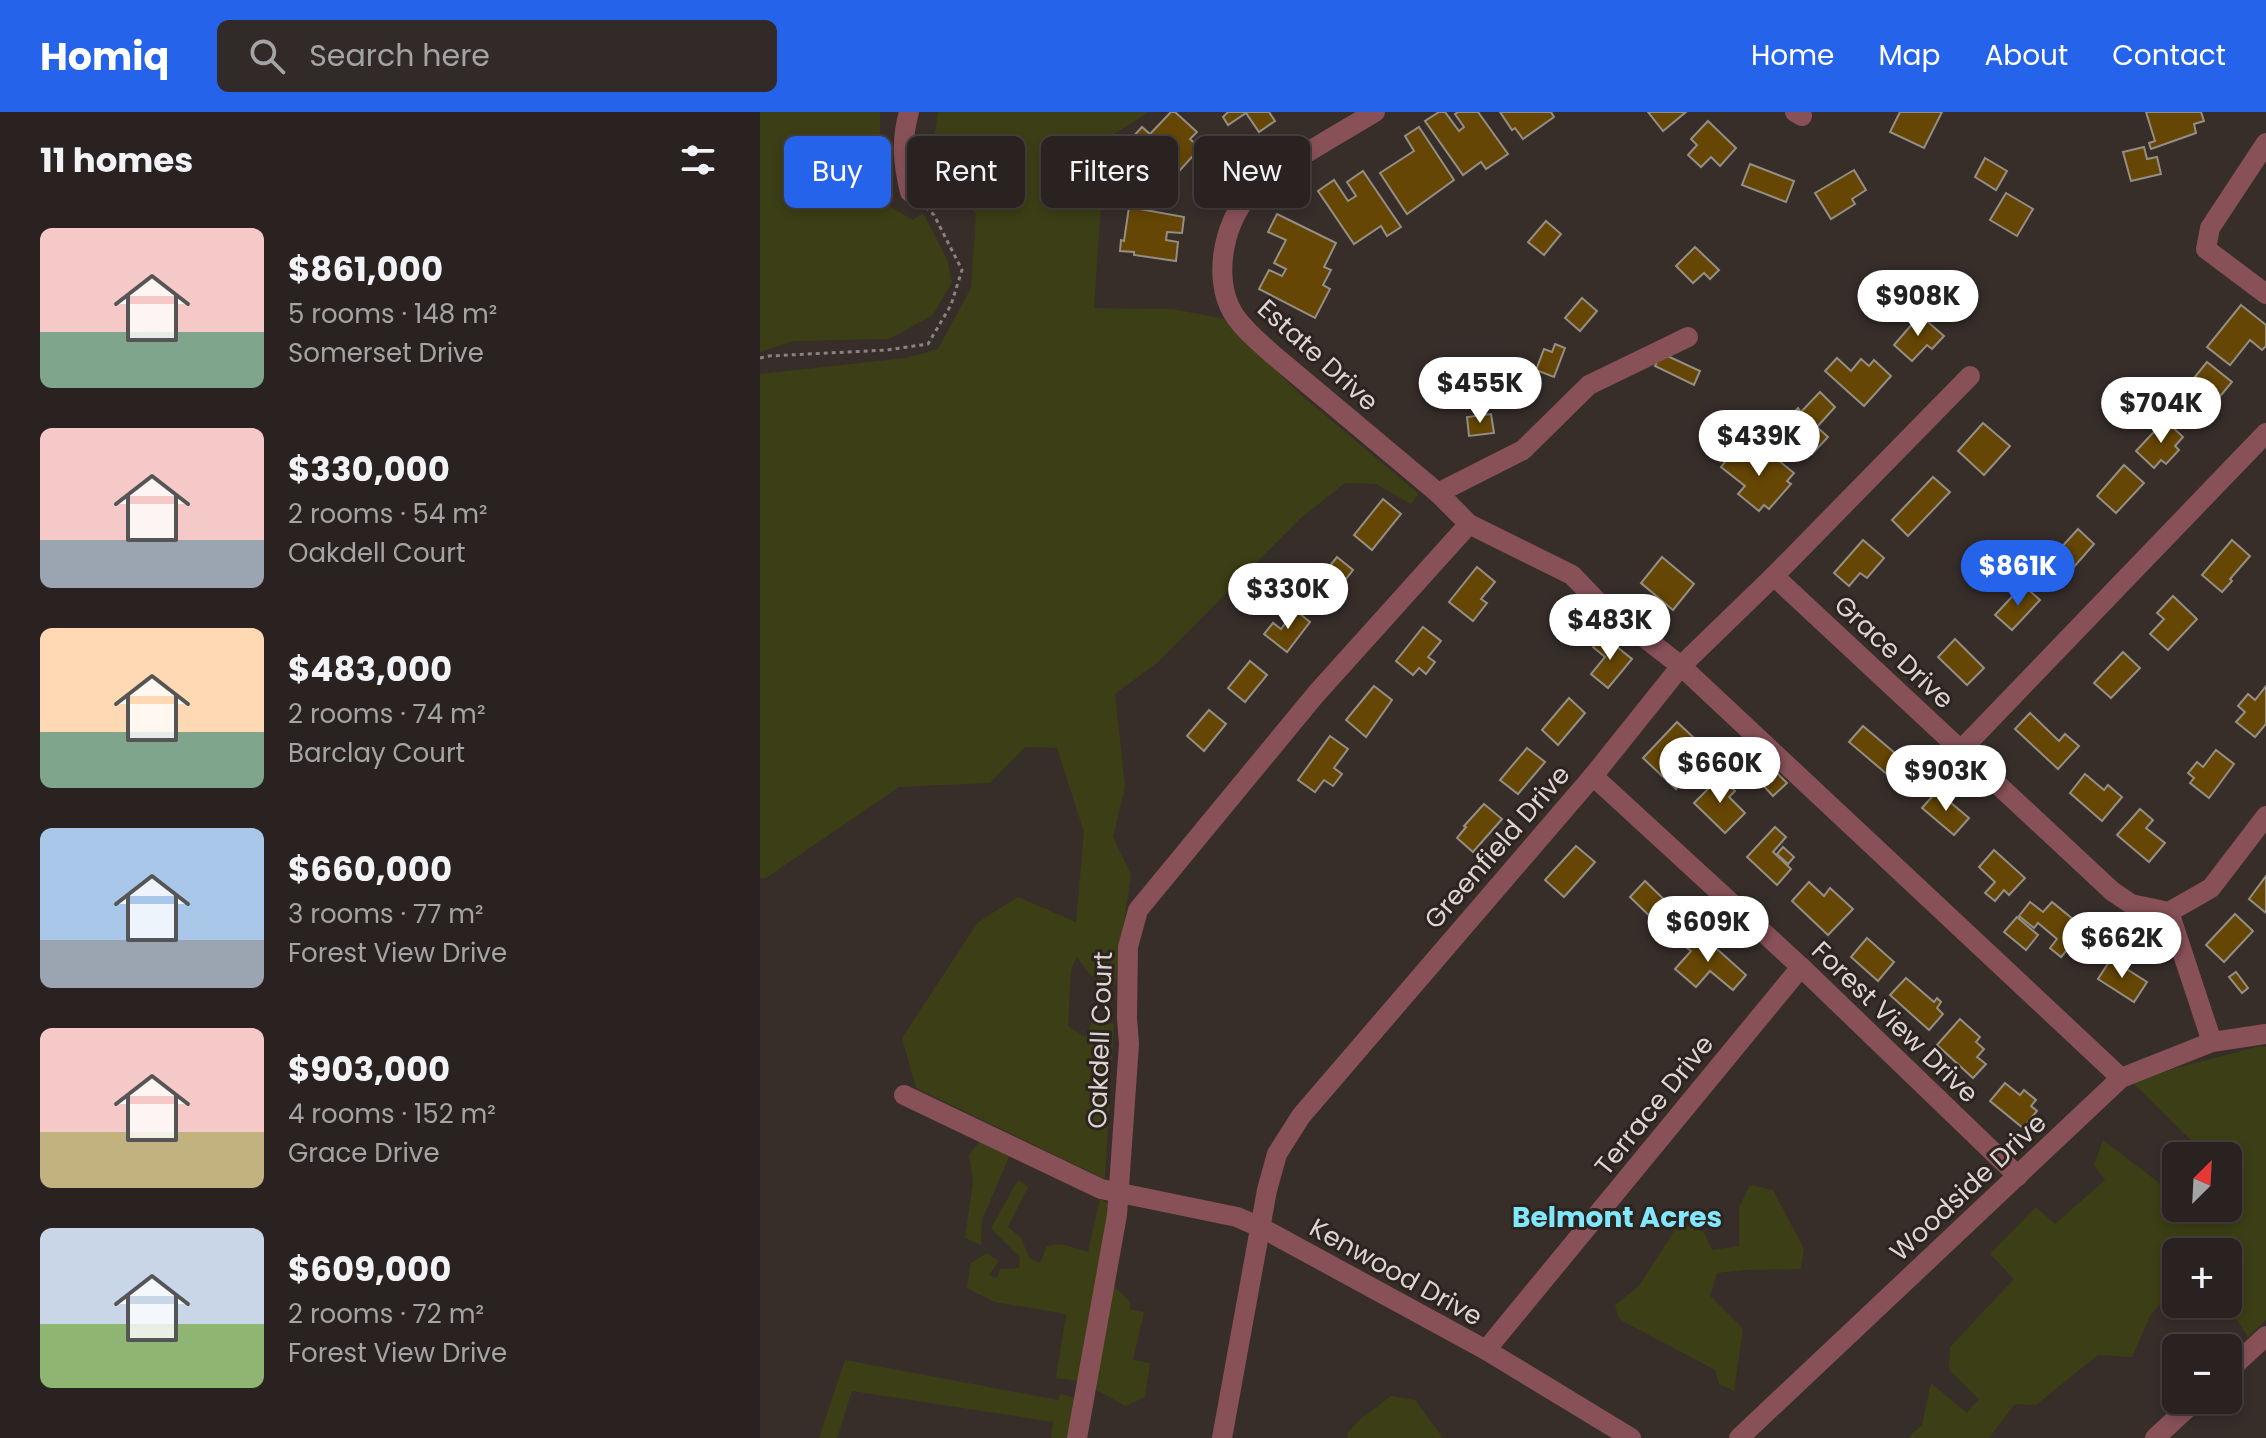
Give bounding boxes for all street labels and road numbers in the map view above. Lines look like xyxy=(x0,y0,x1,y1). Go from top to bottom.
street label: Estate Drive xyxy=(1250,291,1386,419)
street label: Grace Drive xyxy=(1826,587,1962,717)
street label: Greenfield Drive xyxy=(1416,757,1578,937)
street label: Forest View Drive xyxy=(1804,933,1986,1111)
street label: Oakdell Court xyxy=(1079,951,1121,1129)
street label: Terrace Drive xyxy=(1586,1027,1722,1183)
street label: Woodside Drive xyxy=(1882,1105,2054,1269)
street label: Kenwood Drive xyxy=(1303,1210,1489,1334)

